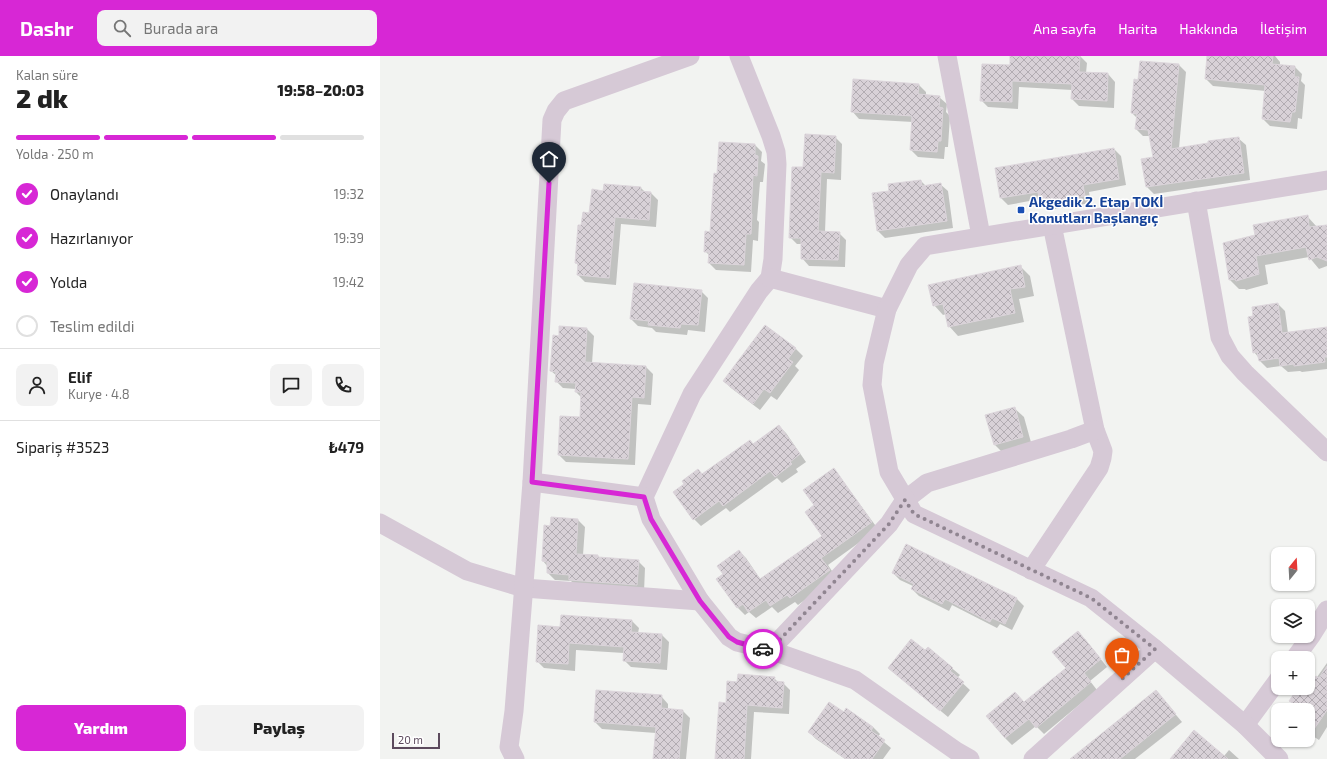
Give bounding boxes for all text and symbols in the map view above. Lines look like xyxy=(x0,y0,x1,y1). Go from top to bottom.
search box xyxy=(97,10,377,46)
text: Dashr xyxy=(20,17,73,40)
icon: search xyxy=(111,17,133,39)
text: Burada ara xyxy=(143,19,218,37)
text: Ana sayfa xyxy=(1033,20,1096,37)
text: Harita xyxy=(1118,20,1157,37)
text: Hakkında xyxy=(1179,20,1238,37)
text: İletişim xyxy=(1260,20,1307,37)
text: Kalan süre xyxy=(16,67,78,83)
text: 19:58–20:03 xyxy=(277,81,364,99)
text: 2 dk xyxy=(16,82,68,113)
pin xyxy=(532,142,566,183)
text: Yolda · 250 m xyxy=(16,146,94,162)
icon: home xyxy=(538,148,560,170)
icon: check xyxy=(16,183,38,205)
text: Onaylandı xyxy=(50,185,119,203)
text: 19:32 xyxy=(334,186,364,202)
place label: Akgedik 2. Etap TOKİ Konutları Başlangıç xyxy=(1029,193,1163,227)
marker: Akgedik 2. Etap TOKİ Konutları Başlangıç xyxy=(1016,205,1026,215)
icon: check xyxy=(16,227,38,249)
text: Hazırlanıyor xyxy=(50,229,133,247)
text: 19:39 xyxy=(334,230,364,246)
icon: check xyxy=(16,271,38,293)
text: Yolda xyxy=(50,273,87,291)
text: 19:42 xyxy=(333,274,364,290)
text: Teslim edildi xyxy=(50,317,135,335)
button: person xyxy=(16,364,58,406)
button: chat xyxy=(270,364,312,406)
button: phone xyxy=(322,364,364,406)
text: Elif xyxy=(68,368,92,386)
text: Kurye · 4.8 xyxy=(68,386,130,402)
text: Sipariş #3523 xyxy=(16,438,109,456)
text: ₺479 xyxy=(329,438,364,456)
north arrow xyxy=(1271,547,1315,591)
map controls xyxy=(1271,547,1315,747)
button: layers xyxy=(1271,599,1315,643)
courier xyxy=(743,629,783,669)
icon: car xyxy=(752,638,774,660)
pin xyxy=(1105,638,1139,679)
icon: bag xyxy=(1111,644,1133,666)
button: + xyxy=(1271,651,1315,695)
button: − xyxy=(1271,703,1315,747)
button: Yardım xyxy=(16,705,186,751)
button: Paylaş xyxy=(194,705,364,751)
scale bar xyxy=(392,731,440,750)
text: 20 m xyxy=(398,733,423,746)

